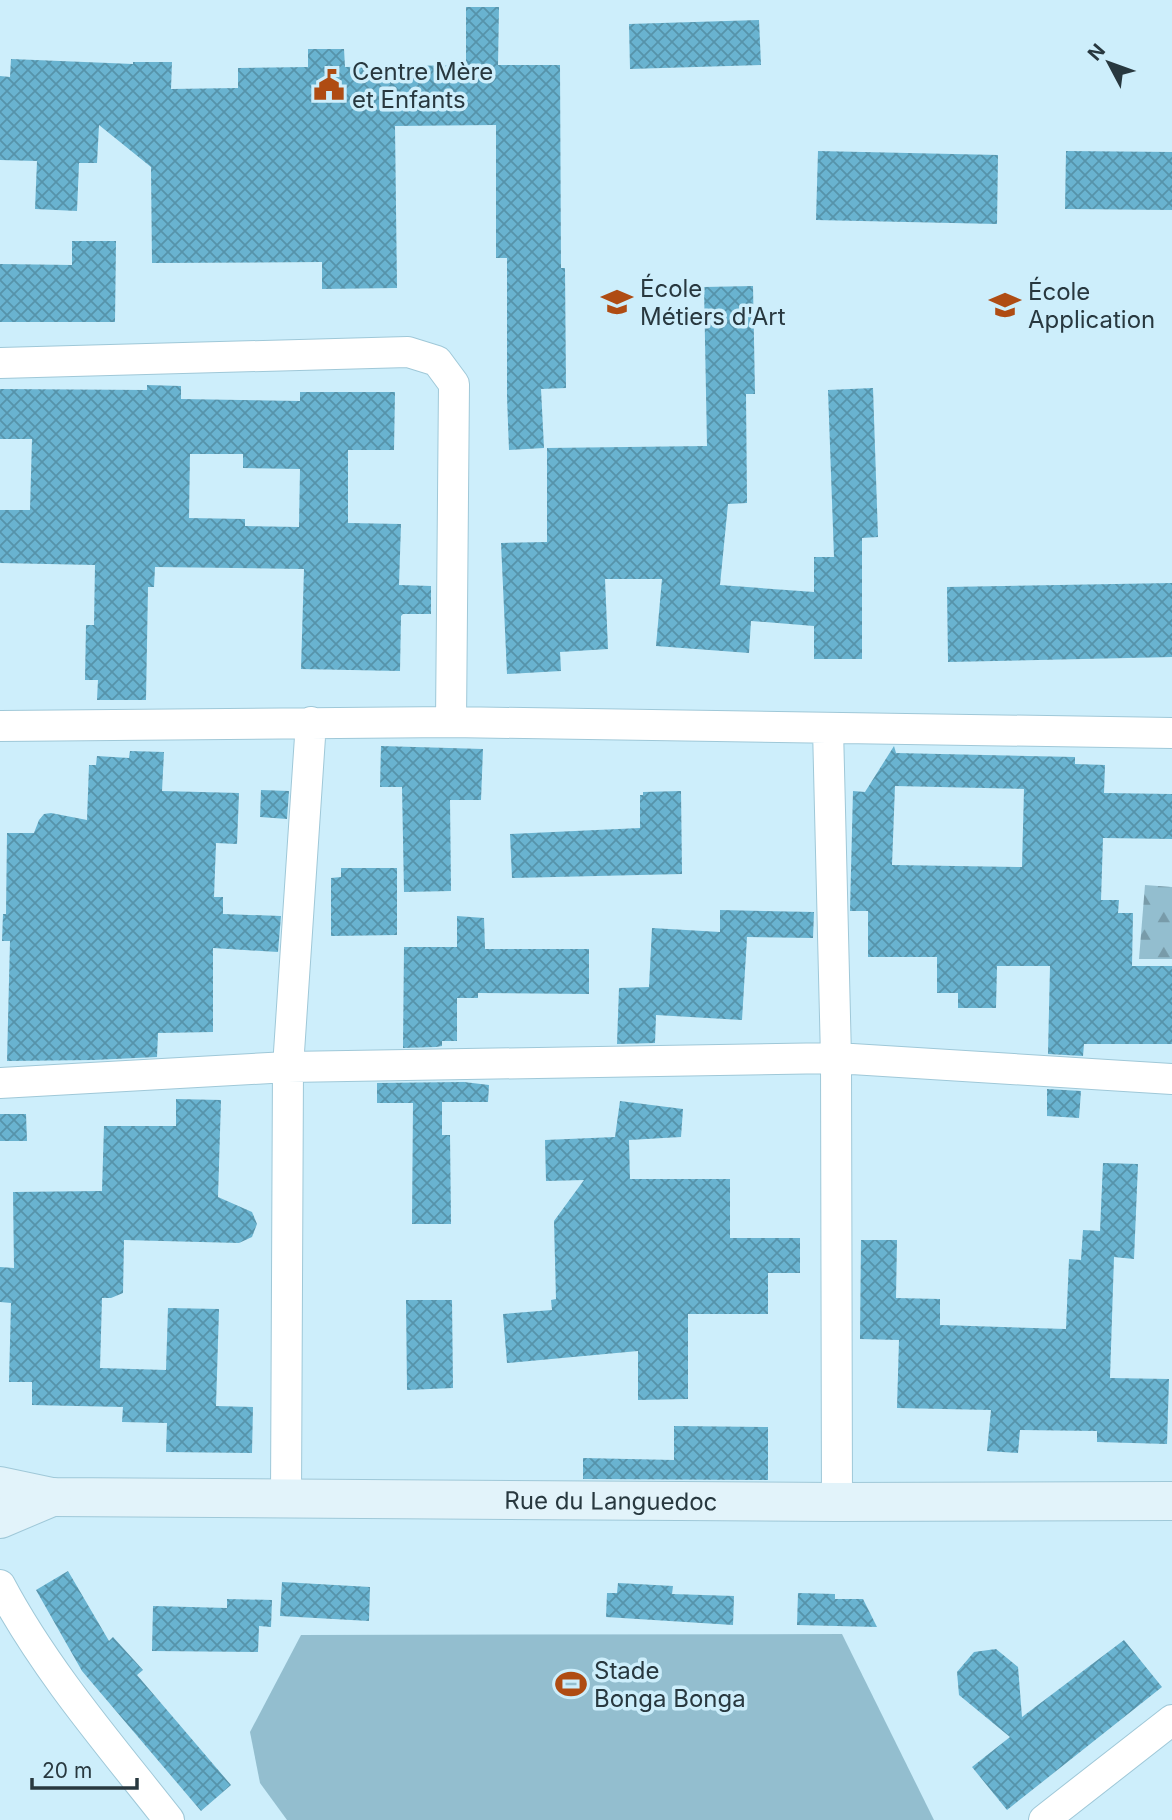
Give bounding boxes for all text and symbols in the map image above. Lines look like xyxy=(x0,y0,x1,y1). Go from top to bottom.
north arrow xyxy=(1074,28,1144,98)
text: N xyxy=(1083,39,1110,65)
place label: Centre Mère et Enfants xyxy=(352,57,493,114)
public building icon: Centre Mère et Enfants xyxy=(312,68,346,102)
place label: École Métiers d'Art xyxy=(640,273,786,331)
place label: École Application xyxy=(1028,276,1155,334)
school or university icon: École Métiers d'Art xyxy=(600,285,634,319)
school or university icon: École Application xyxy=(988,288,1022,322)
street label: Rue du Languedoc xyxy=(504,1485,717,1516)
place label: Stade Bonga Bonga xyxy=(594,1656,746,1713)
sports icon: Stade Bonga Bonga xyxy=(554,1667,588,1701)
scale bar xyxy=(32,1746,136,1790)
text: 20 m xyxy=(42,1758,92,1783)

